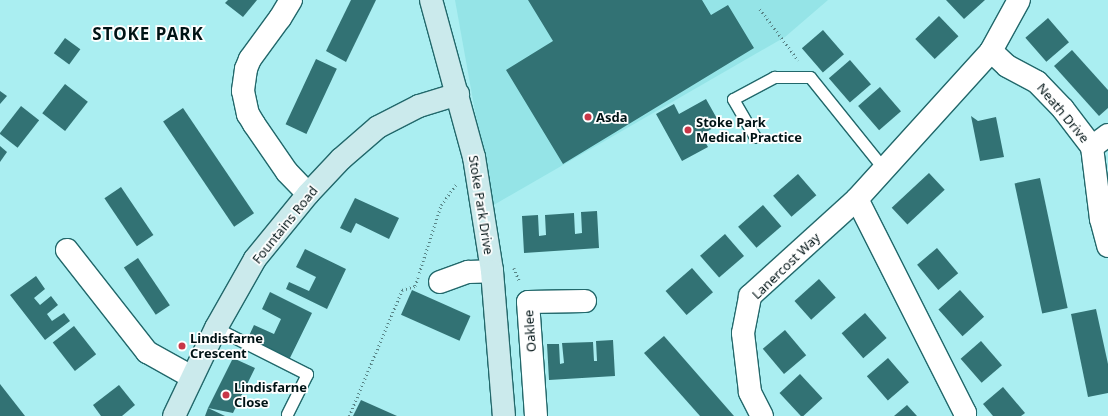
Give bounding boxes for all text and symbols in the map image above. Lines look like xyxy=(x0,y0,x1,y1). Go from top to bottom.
district label: STOKE PARK xyxy=(92,24,204,44)
street label: Neath Drive xyxy=(1034,80,1092,146)
place label: Asda xyxy=(596,109,628,125)
marker: Asda xyxy=(583,112,593,122)
place label: Stoke Park Medical Practice xyxy=(696,115,802,146)
marker: Stoke Park Medical Practice xyxy=(683,125,693,135)
street label: Stoke Park Drive xyxy=(465,154,497,256)
street label: Fountains Road xyxy=(249,183,321,267)
street label: Lanercost Way xyxy=(749,230,823,302)
street label: Oaklee xyxy=(521,309,539,353)
place label: Lindisfarne Crescent xyxy=(190,331,263,362)
marker: Lindisfarne Crescent xyxy=(177,341,187,351)
place label: Lindisfarne Close xyxy=(234,380,307,411)
marker: Lindisfarne Close xyxy=(221,390,231,400)

